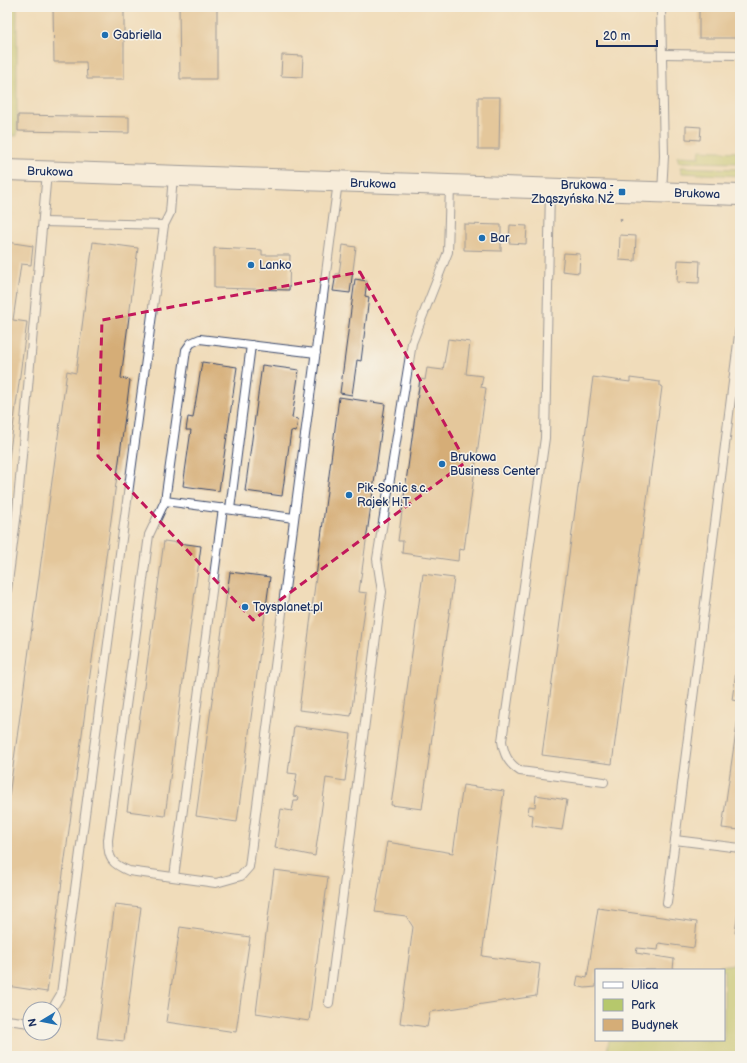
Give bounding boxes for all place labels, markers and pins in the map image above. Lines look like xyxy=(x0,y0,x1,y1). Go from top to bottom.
place label: Gabriella xyxy=(113,28,162,43)
marker: Gabriella xyxy=(100,30,110,40)
place label: Brukowa - Zbąszyńska NŻ xyxy=(530,178,615,207)
marker: Brukowa - Zbąszyńska NŻ xyxy=(617,187,627,197)
place label: Bar xyxy=(490,231,510,246)
marker: Bar xyxy=(477,233,487,243)
place label: Lanko xyxy=(259,258,292,273)
marker: Lanko xyxy=(246,260,256,270)
place label: Brukowa Business Center xyxy=(450,450,541,479)
marker: Brukowa Business Center xyxy=(437,459,447,469)
place label: Pik-Sonic s.c. Rajek H.T. xyxy=(357,481,428,510)
marker: Pik-Sonic s.c. Rajek H.T. xyxy=(344,490,354,500)
place label: Toysplanet.pl xyxy=(253,600,323,615)
marker: Toysplanet.pl xyxy=(240,602,250,612)

